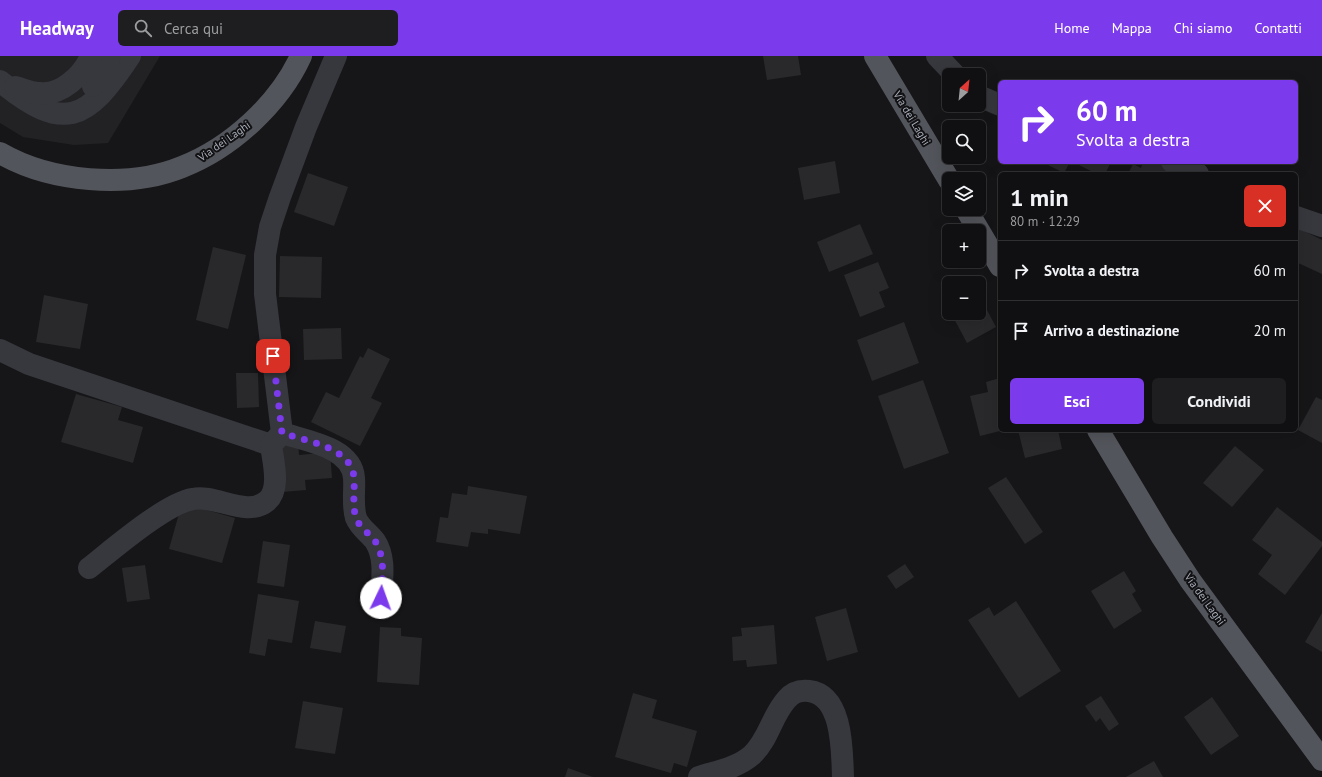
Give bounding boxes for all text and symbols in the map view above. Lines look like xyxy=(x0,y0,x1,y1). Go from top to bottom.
search box xyxy=(118,10,398,46)
text: Headway xyxy=(20,16,94,40)
icon: search xyxy=(132,17,154,39)
text: Cerca qui xyxy=(164,19,223,38)
text: Home xyxy=(1054,19,1090,37)
text: Mappa xyxy=(1112,19,1152,37)
text: Chi siamo xyxy=(1174,19,1232,37)
text: Contatti xyxy=(1254,19,1302,37)
north arrow xyxy=(942,68,986,112)
map controls xyxy=(942,68,986,320)
street label: Via dei Laghi xyxy=(890,87,934,148)
text: 60 m xyxy=(1076,92,1137,129)
icon: right xyxy=(1010,96,1062,148)
street label: Via dei Laghi xyxy=(194,118,253,165)
button: search xyxy=(942,120,986,164)
text: Svolta a destra xyxy=(1076,128,1190,151)
button: layers xyxy=(942,172,986,216)
text: 1 min xyxy=(1010,182,1069,213)
button: close xyxy=(1244,185,1286,227)
text: 80 m · 12:29 xyxy=(1010,213,1080,230)
button: + xyxy=(942,224,986,268)
icon: right xyxy=(1010,260,1032,282)
text: Svolta a destra xyxy=(1044,261,1139,280)
text: 60 m xyxy=(1253,261,1286,280)
button: − xyxy=(942,276,986,320)
icon: arrive xyxy=(1010,320,1032,342)
text: Arrivo a destinazione xyxy=(1044,321,1179,340)
text: 20 m xyxy=(1253,321,1286,340)
pin xyxy=(256,339,290,373)
icon: arrive xyxy=(262,345,284,367)
button: Esci xyxy=(1010,378,1144,424)
button: Condividi xyxy=(1152,378,1286,424)
street label: Via dei Laghi xyxy=(1181,569,1229,628)
position arrow xyxy=(360,577,402,619)

